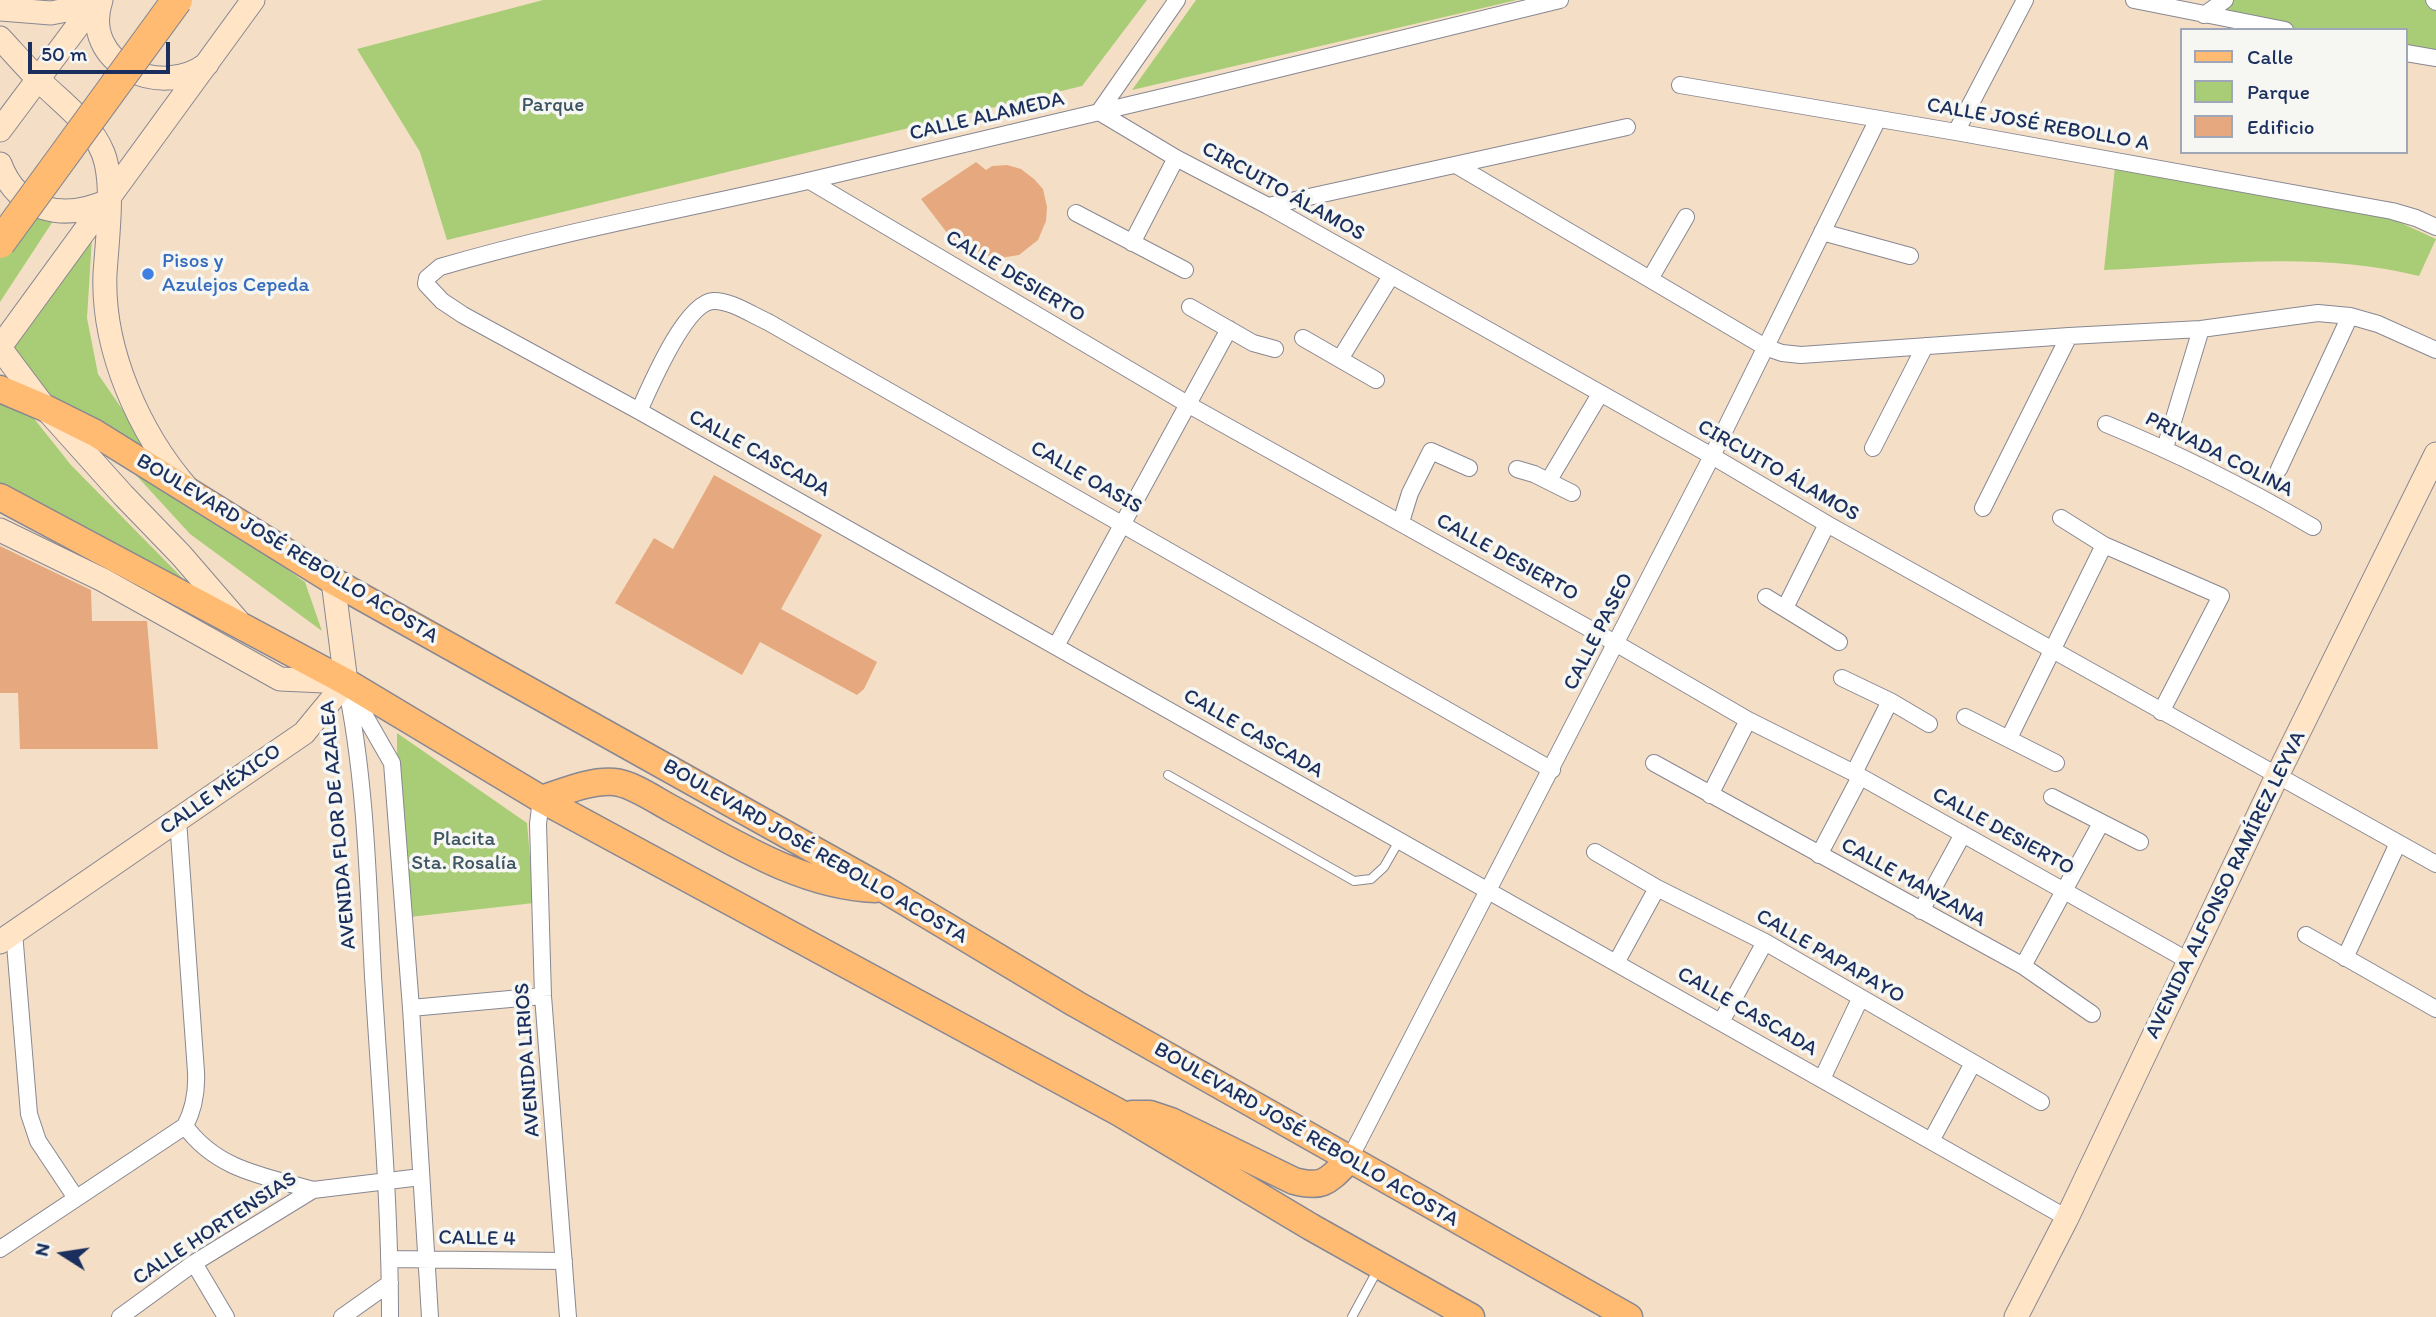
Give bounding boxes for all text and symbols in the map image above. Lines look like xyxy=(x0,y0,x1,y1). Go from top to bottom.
scale bar xyxy=(32,28,173,72)
legend xyxy=(2180,28,2408,154)
text: 50 m xyxy=(41,41,87,66)
text: Calle xyxy=(2247,44,2293,69)
text: Parque xyxy=(2247,79,2310,104)
street label: CALLE ALAMEDA xyxy=(907,87,1067,147)
park label: Parque xyxy=(522,93,584,119)
street label: CALLE JOSÉ REBOLLO A xyxy=(1925,93,2151,157)
text: Edificio xyxy=(2247,114,2315,139)
street label: CIRCUITO ÁLAMOS xyxy=(1197,137,1369,247)
street label: CALLE DESIERTO xyxy=(940,225,1090,329)
place label: Pisos y Azulejos Cepeda xyxy=(162,249,309,299)
marker: Pisos y Azulejos Cepeda xyxy=(140,266,156,282)
street label: CALLE CASCADA xyxy=(684,405,834,503)
street label: PRIVADA COLINA xyxy=(2141,407,2297,503)
street label: CIRCUITO ÁLAMOS xyxy=(1693,414,1863,528)
street label: CALLE OASIS xyxy=(1026,436,1146,520)
street label: BOULEVARD JOSÉ REBOLLO ACOSTA xyxy=(131,449,443,649)
street label: CALLE DESIERTO xyxy=(1431,508,1583,608)
street label: CALLE PASEO xyxy=(1559,569,1639,695)
street label: CALLE CASCADA xyxy=(1178,684,1328,784)
street label: AVENIDA FLOR DE AZALEA xyxy=(316,699,362,951)
street label: AVENIDA ALFONSO RAMÍREZ LEYVA xyxy=(2140,727,2312,1043)
street label: CALLE MÉXICO xyxy=(156,739,286,841)
street label: BOULEVARD JOSÉ REBOLLO ACOSTA xyxy=(658,754,972,950)
street label: CALLE DESIERTO xyxy=(1927,782,2079,882)
park label: Placita Sta. Rosalía xyxy=(411,827,517,877)
street label: CALLE MANZANA xyxy=(1836,833,1990,933)
street label: CALLE PAPAPAYO xyxy=(1751,904,1909,1010)
street label: CALLE CASCADA xyxy=(1672,962,1822,1062)
street label: AVENIDA LIRIOS xyxy=(510,982,546,1138)
street label: BOULEVARD JOSÉ REBOLLO ACOSTA xyxy=(1149,1037,1463,1233)
street label: CALLE HORTENSIAS xyxy=(128,1167,302,1291)
north arrow xyxy=(28,1219,98,1289)
street label: CALLE 4 xyxy=(438,1226,516,1252)
text: N xyxy=(29,1241,55,1258)

